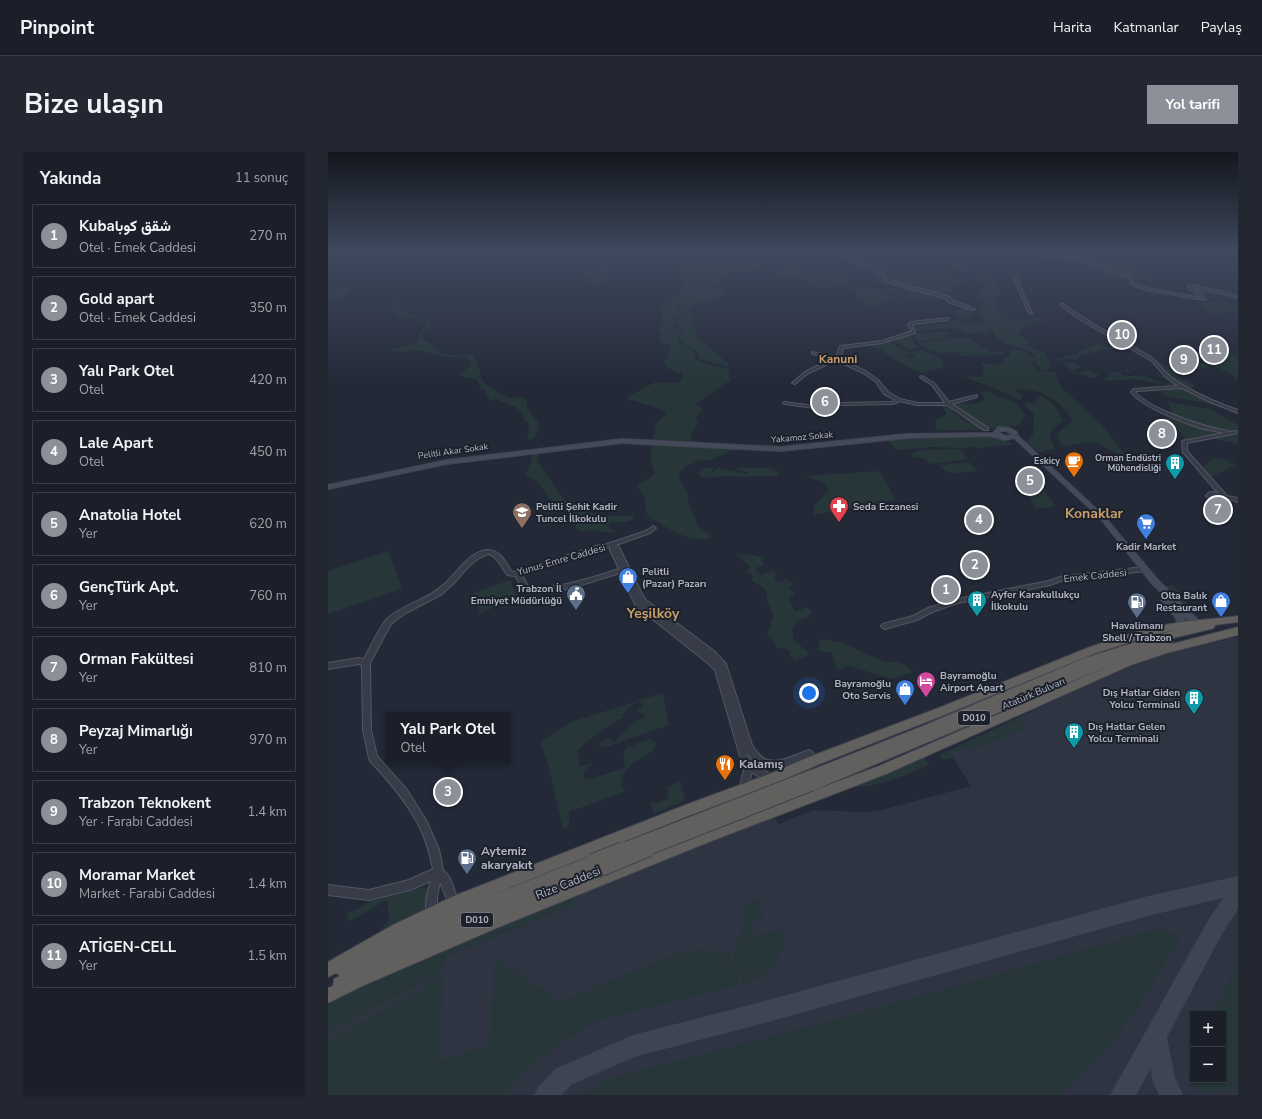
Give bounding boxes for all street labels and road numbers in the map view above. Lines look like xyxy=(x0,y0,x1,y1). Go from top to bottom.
street label: Yakamoz Sokak xyxy=(770,428,834,446)
street label: Pelitli Akar Sokak xyxy=(417,440,489,462)
street label: Yunus Emre Caddesi xyxy=(515,541,607,580)
street label: Emek Caddesi xyxy=(1063,566,1127,586)
street label: Atatürk Bulvarı xyxy=(999,674,1067,714)
road number: D010 xyxy=(958,711,990,725)
street label: Rize Caddesi xyxy=(533,863,603,903)
road number: D010 xyxy=(461,913,493,927)

